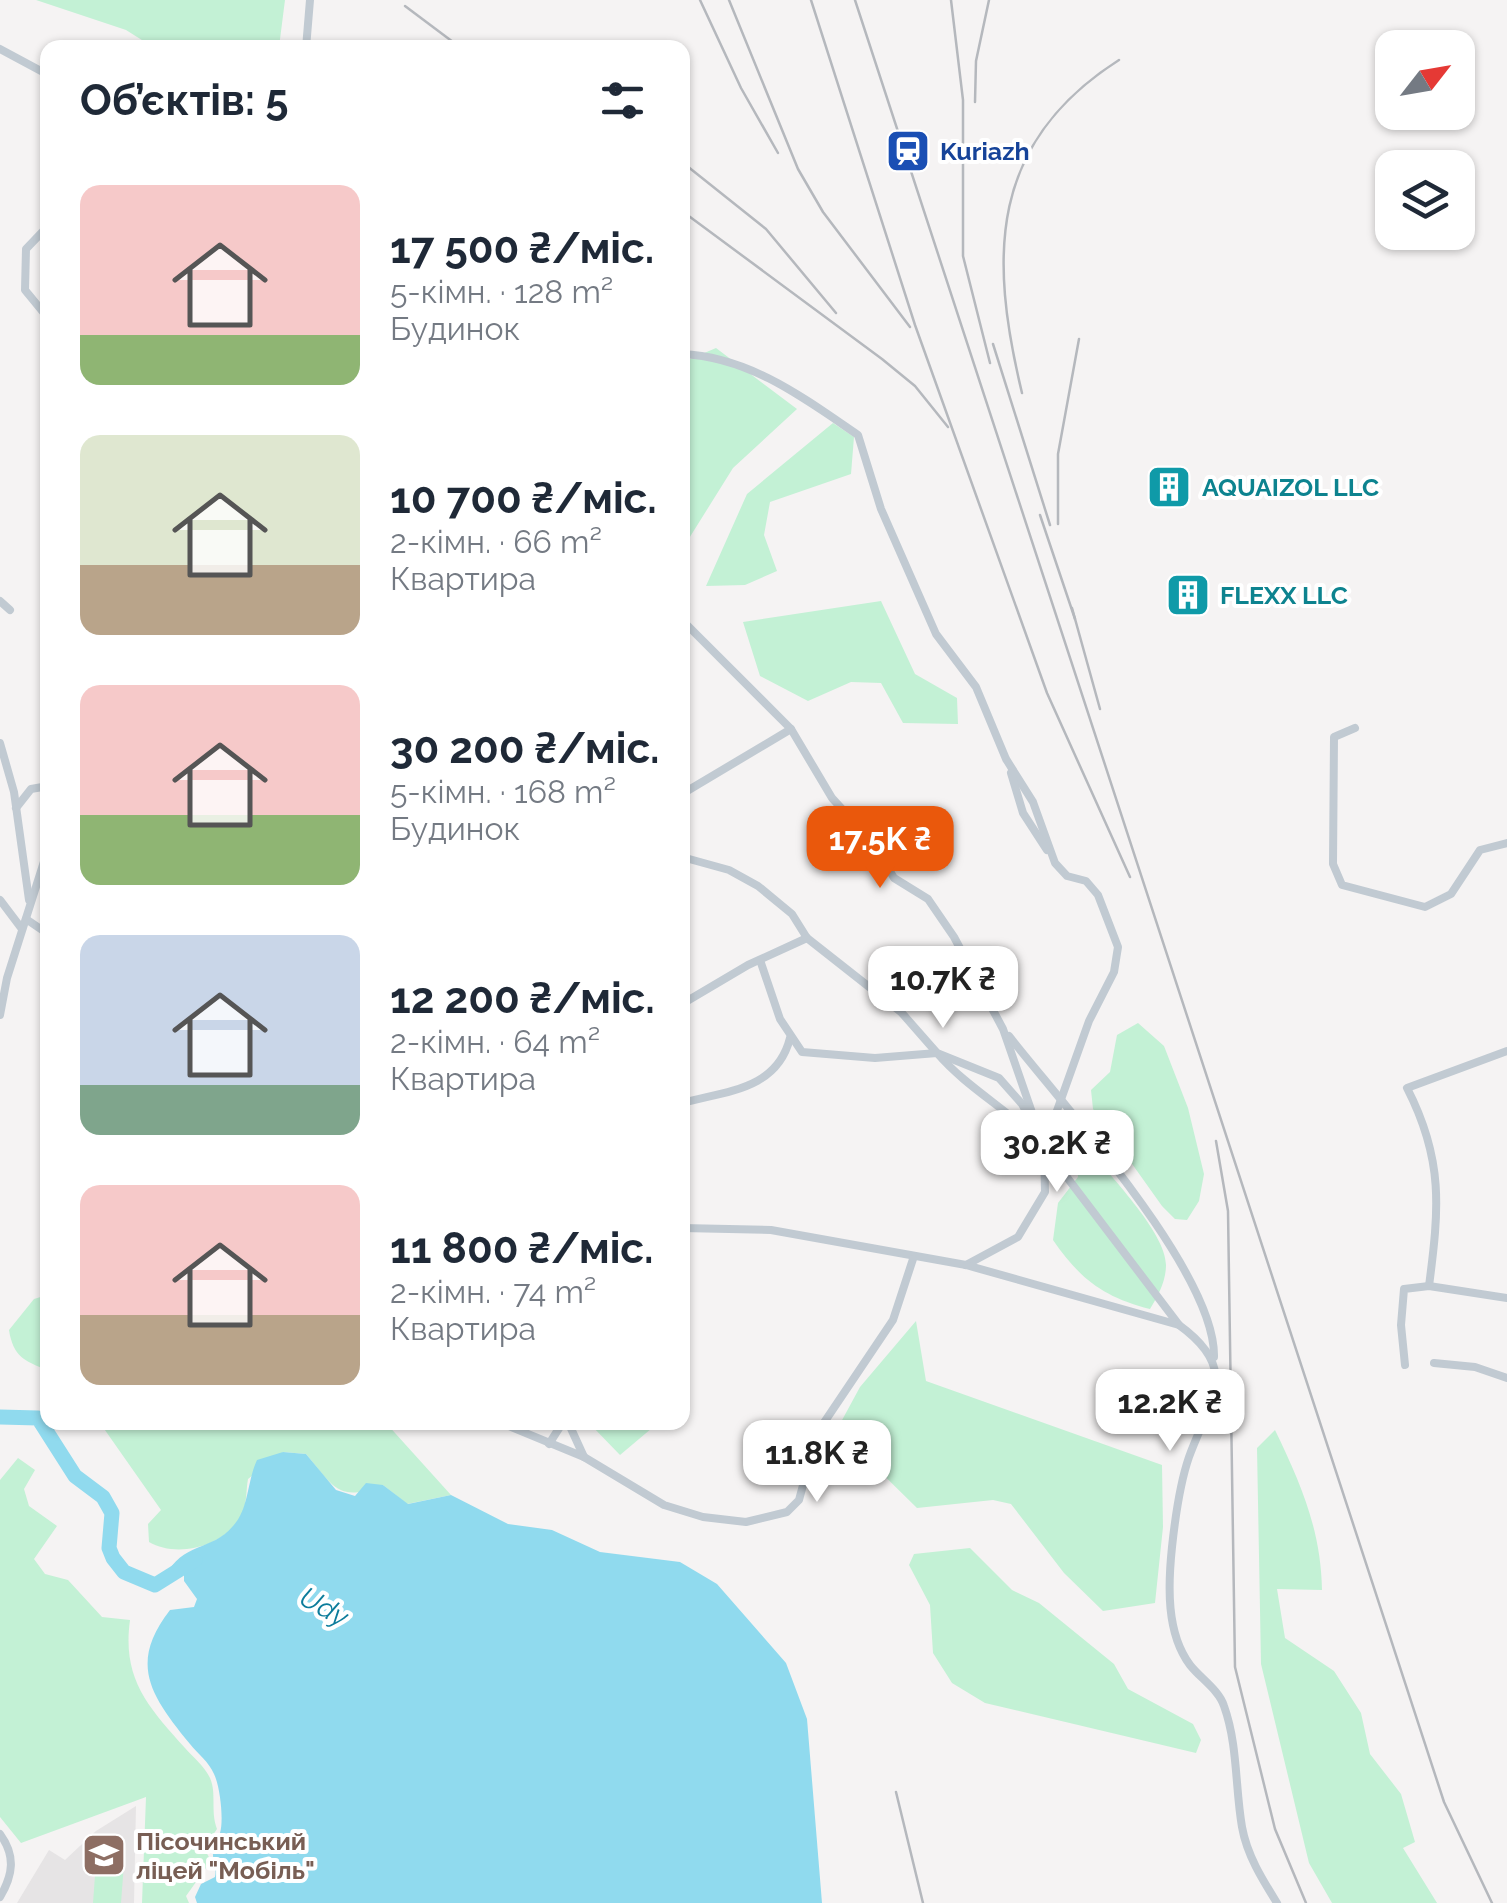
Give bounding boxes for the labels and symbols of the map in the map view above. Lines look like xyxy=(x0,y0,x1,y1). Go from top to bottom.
north arrow xyxy=(1375,30,1475,130)
station icon: Kuriazh xyxy=(885,128,931,174)
place label: Kuriazh xyxy=(940,136,1030,166)
building icon: AQUAIZOL LLC xyxy=(1146,464,1192,510)
place label: AQUAIZOL LLC xyxy=(1202,472,1379,502)
building icon: FLEXX LLC xyxy=(1165,572,1211,618)
place label: FLEXX LLC xyxy=(1220,580,1348,610)
pin: 17.5K ₴ xyxy=(788,806,972,891)
pin: 10.7K ₴ xyxy=(851,946,1035,1031)
pin: 30.2K ₴ xyxy=(965,1110,1149,1195)
pin: 12.2K ₴ xyxy=(1078,1369,1262,1454)
pin: 11.8K ₴ xyxy=(725,1420,909,1505)
water label: Udy xyxy=(294,1580,355,1634)
place label: Пісочинський ліцей "Мобіль" xyxy=(136,1826,315,1885)
school or university icon: Пісочинський ліцей "Мобіль" xyxy=(81,1832,127,1878)

